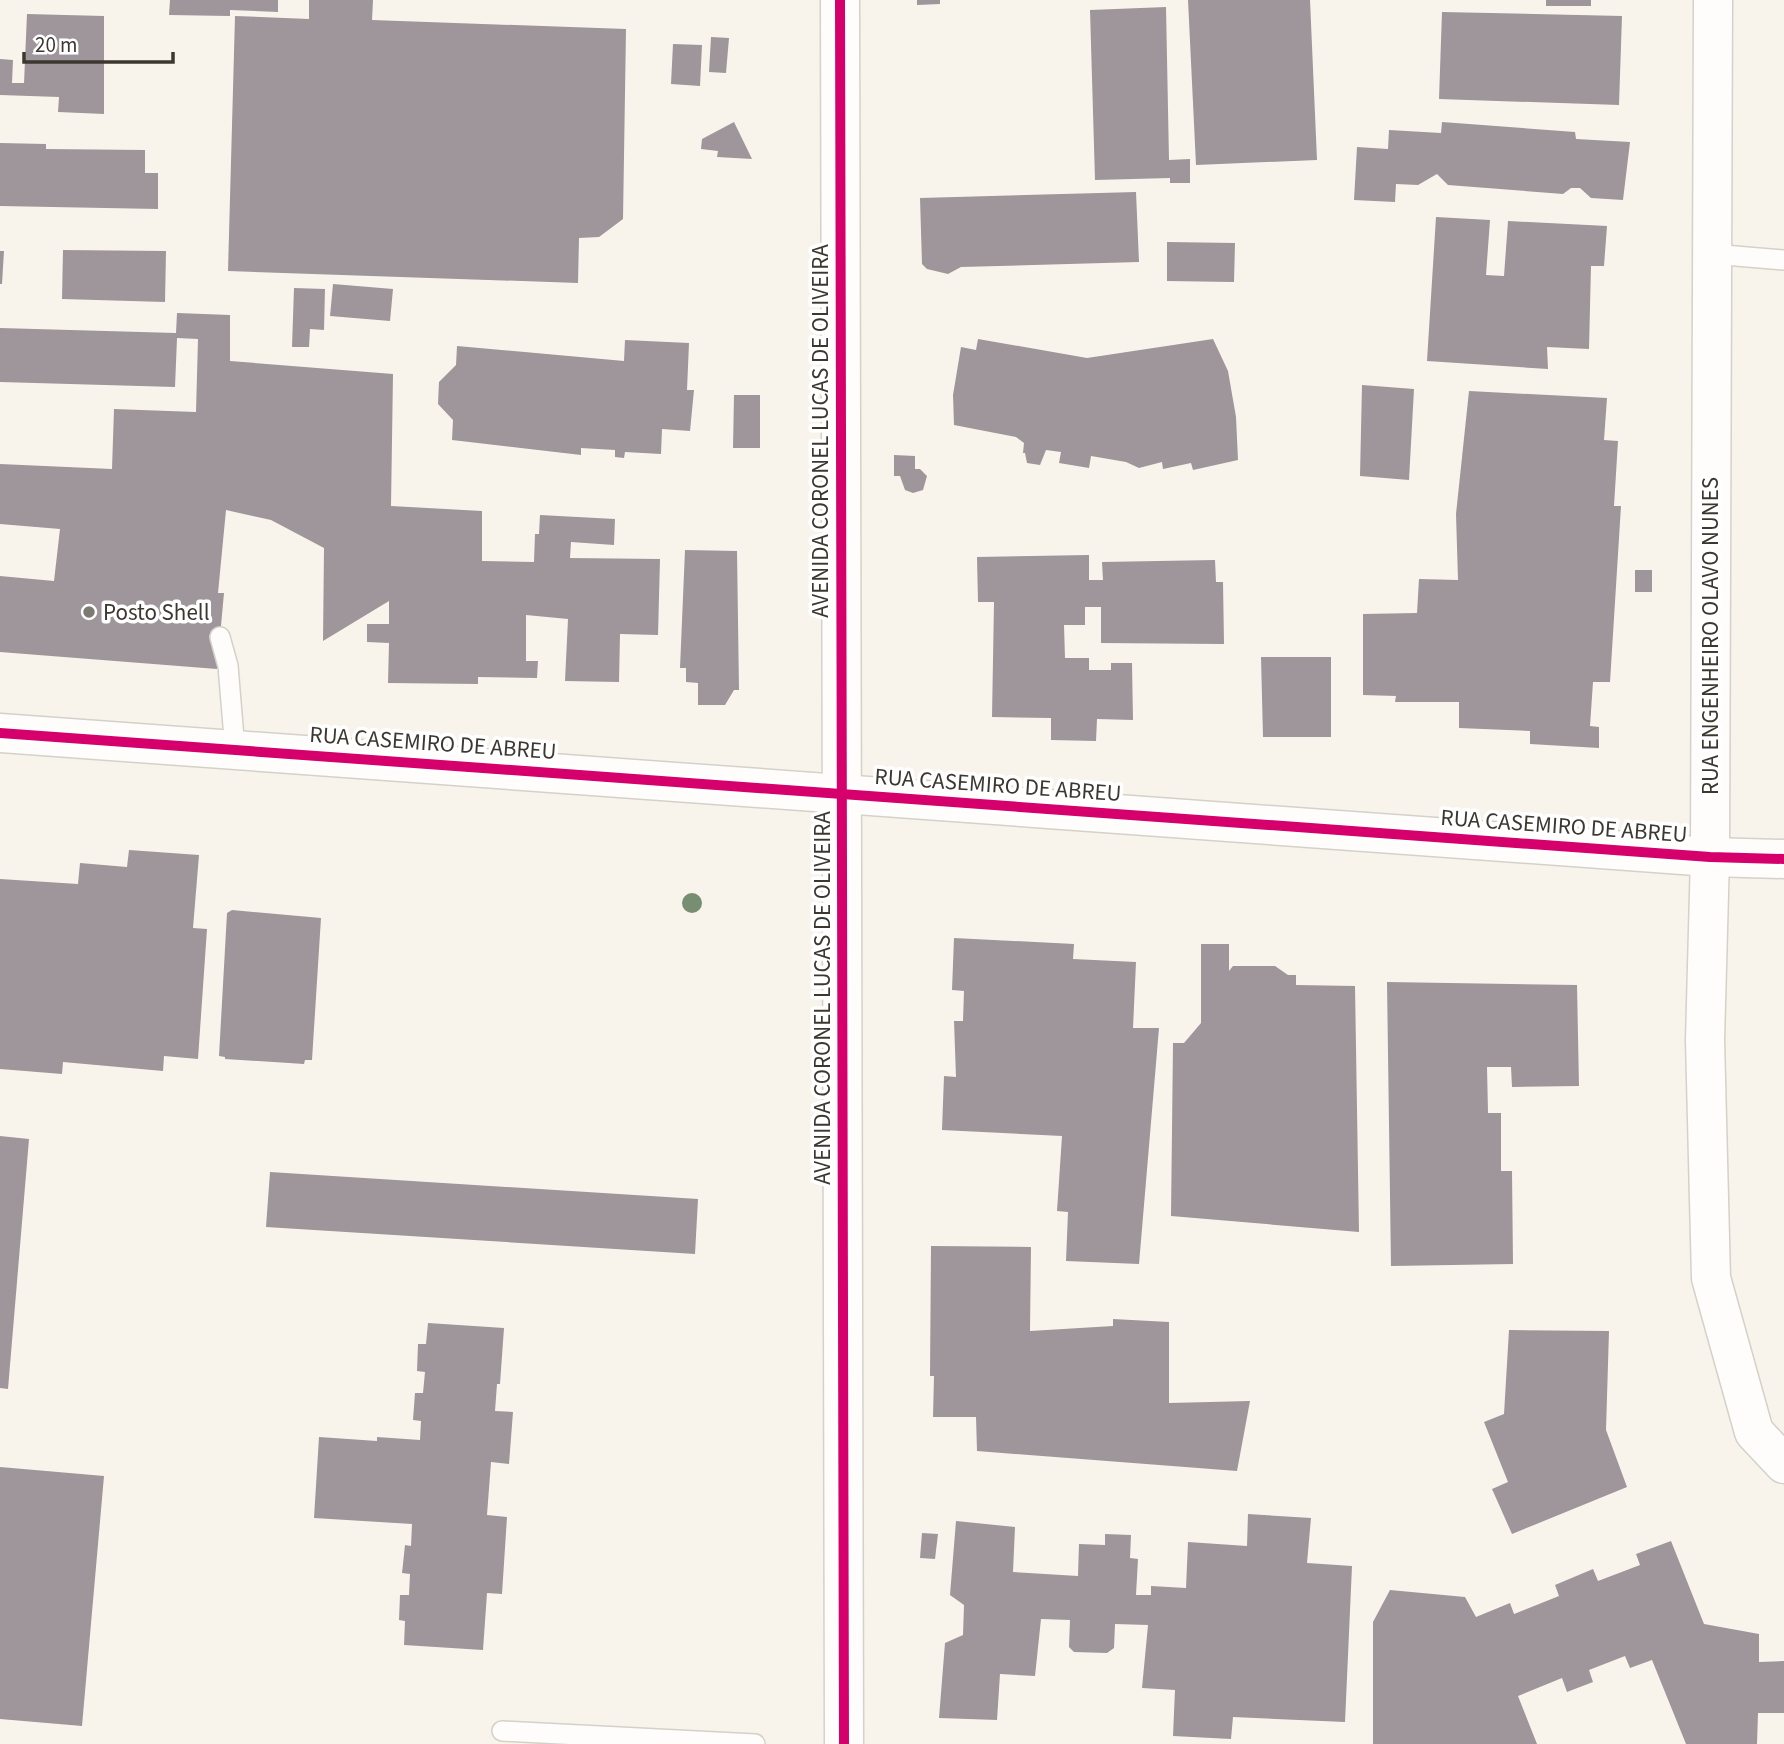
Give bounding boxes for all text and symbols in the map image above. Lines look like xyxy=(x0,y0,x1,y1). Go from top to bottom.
scale bar xyxy=(24,21,173,65)
text: 20 m xyxy=(35,30,77,60)
street label: AVENIDA CORONEL LUCAS DE OLIVEIRA xyxy=(804,244,837,618)
street label: RUA ENGENHEIRO OLAVO NUNES xyxy=(1694,477,1727,795)
place label: Posto Shell xyxy=(103,596,210,629)
marker: Posto Shell xyxy=(81,604,97,620)
street label: RUA CASEMIRO DE ABREU xyxy=(308,718,558,768)
street label: RUA CASEMIRO DE ABREU xyxy=(873,760,1123,810)
street label: RUA CASEMIRO DE ABREU xyxy=(1439,801,1689,851)
street label: AVENIDA CORONEL LUCAS DE OLIVEIRA xyxy=(806,811,839,1185)

